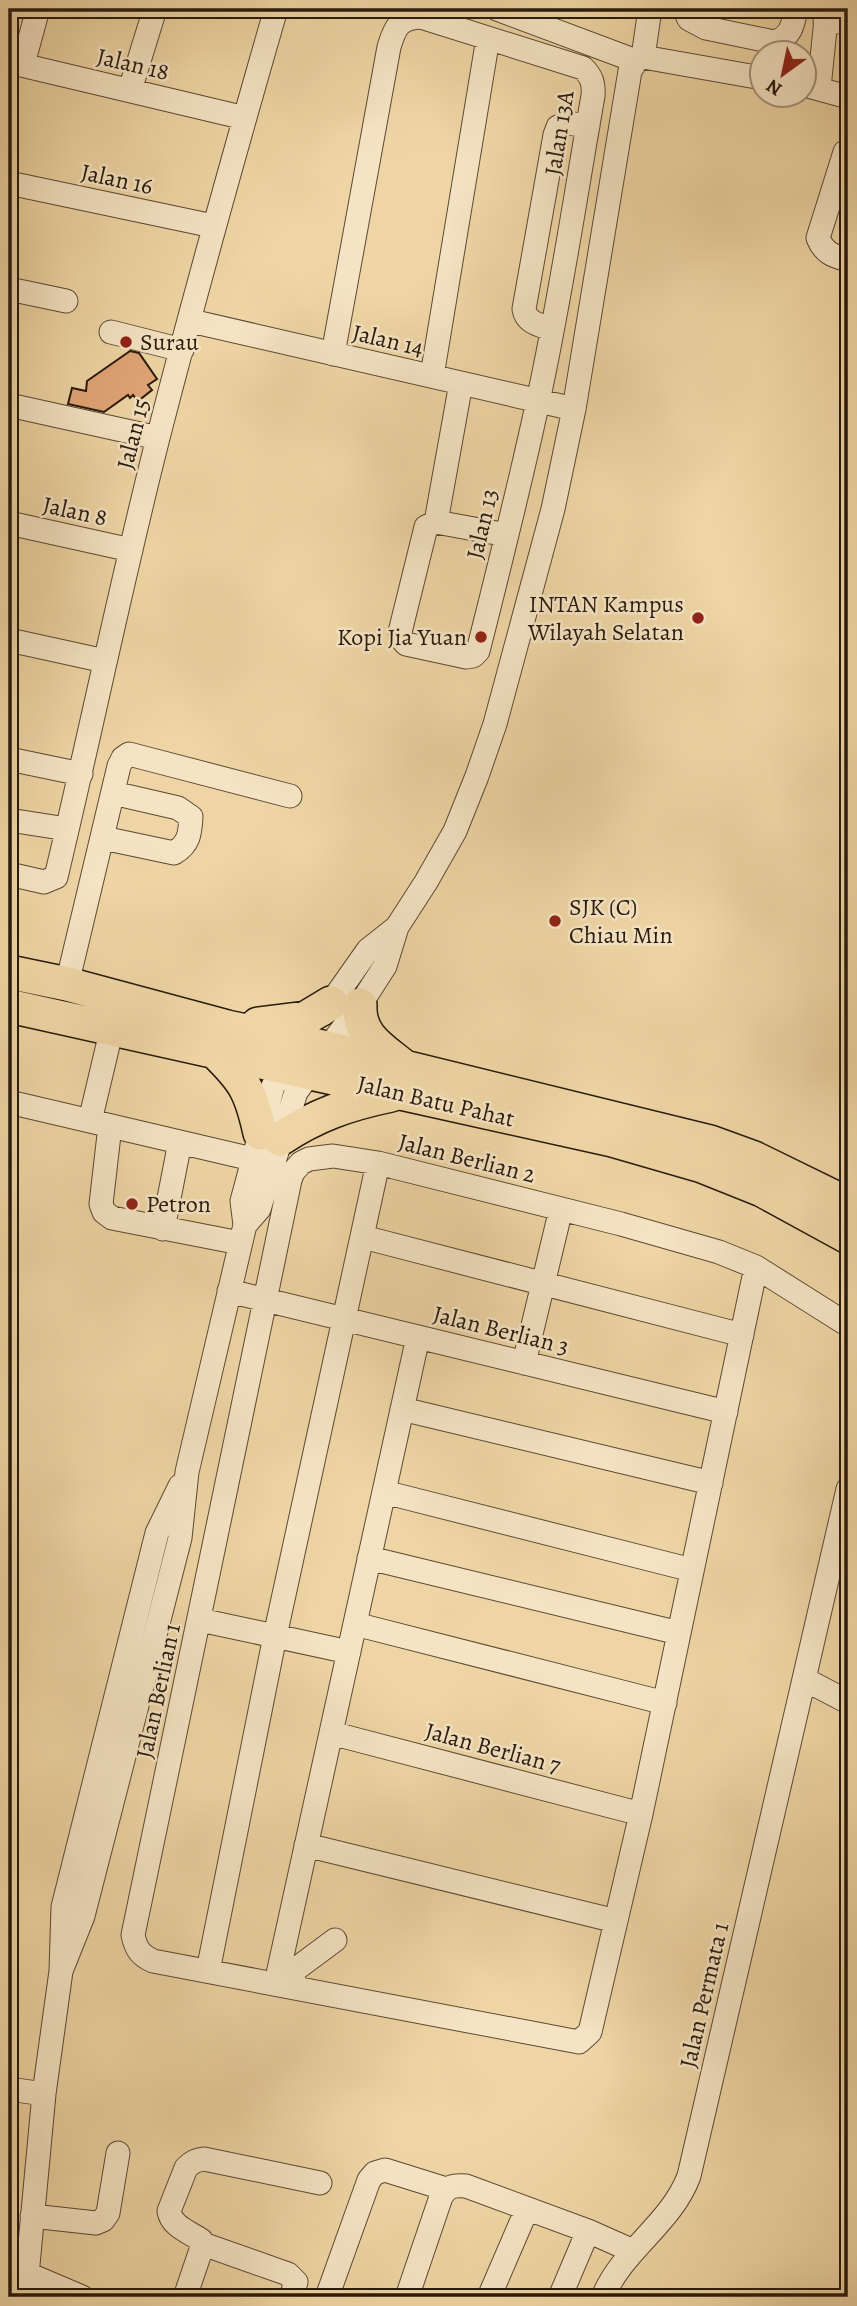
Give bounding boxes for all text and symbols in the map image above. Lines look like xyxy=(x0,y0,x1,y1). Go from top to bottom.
north arrow xyxy=(748,38,818,108)
street label: Jalan 18 xyxy=(94,40,172,88)
text: N xyxy=(761,73,787,102)
street label: Jalan 13A xyxy=(537,87,582,178)
street label: Jalan 16 xyxy=(78,156,156,202)
street label: Jalan 14 xyxy=(349,316,427,364)
place label: Surau xyxy=(140,326,199,358)
marker: Surau xyxy=(118,334,134,350)
street label: Jalan 15 xyxy=(109,395,157,473)
street label: Jalan 13 xyxy=(458,486,506,562)
street label: Jalan 8 xyxy=(40,489,110,533)
place label: INTAN Kampus Wilayah Selatan xyxy=(527,588,684,648)
marker: INTAN Kampus Wilayah Selatan xyxy=(690,610,706,626)
place label: Kopi Jia Yuan xyxy=(337,621,467,653)
marker: Kopi Jia Yuan xyxy=(473,629,489,645)
place label: SJK (C) Chiau Min xyxy=(569,891,673,951)
marker: SJK (C) Chiau Min xyxy=(547,913,563,929)
street label: Jalan Batu Pahat xyxy=(354,1067,518,1135)
street label: Jalan Berlian 2 xyxy=(395,1125,539,1191)
place label: Petron xyxy=(146,1188,211,1220)
marker: Petron xyxy=(124,1196,140,1212)
street label: Jalan Berlian 3 xyxy=(430,1298,572,1362)
street label: Jalan Berlian 1 xyxy=(128,1621,188,1761)
street label: Jalan Berlian 7 xyxy=(422,1715,565,1782)
street label: Jalan Permata 1 xyxy=(672,1919,736,2071)

